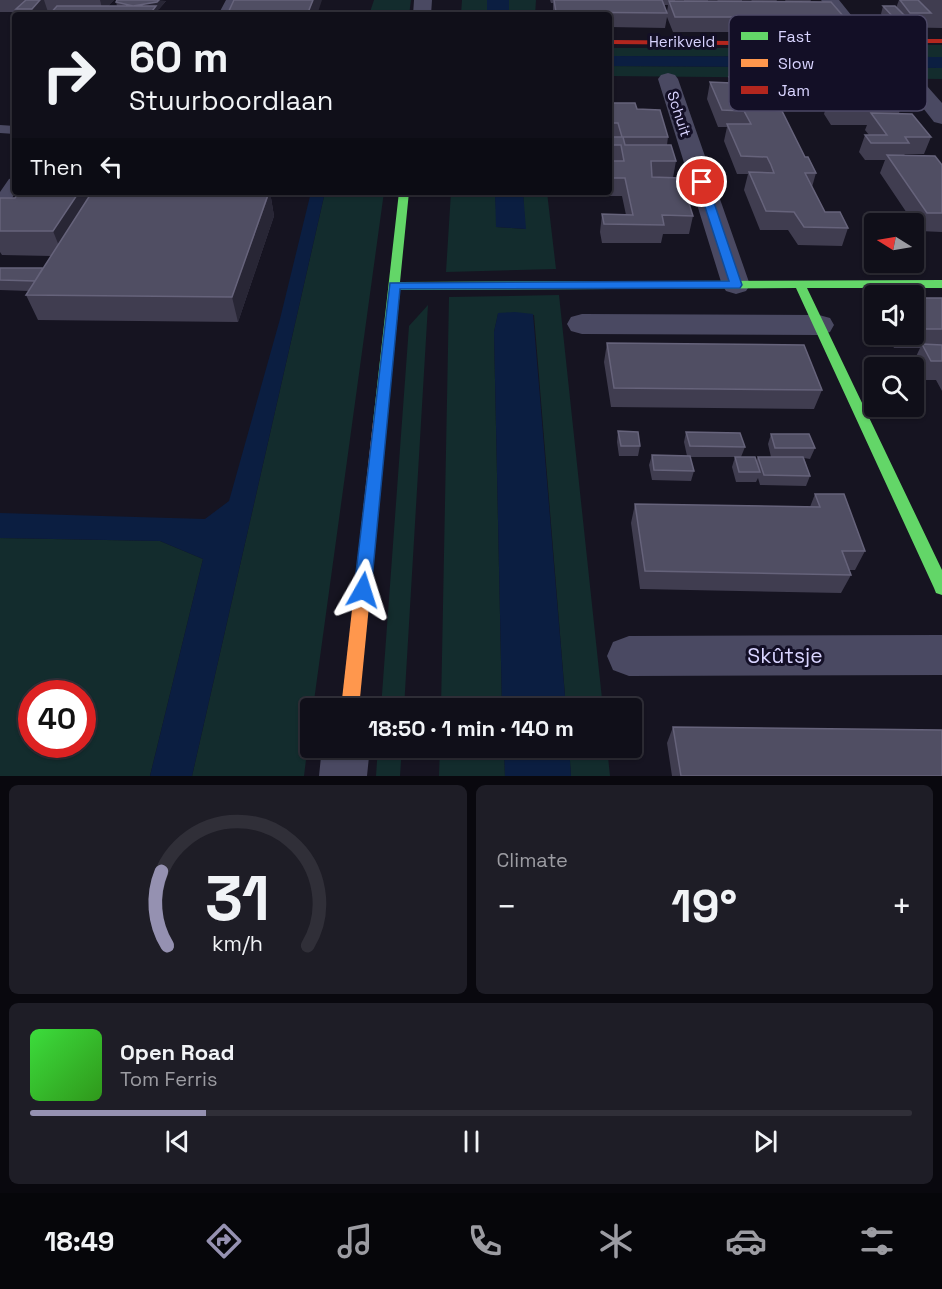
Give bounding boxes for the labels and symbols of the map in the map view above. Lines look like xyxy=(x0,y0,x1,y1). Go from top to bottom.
legend xyxy=(729,15,927,111)
text: Fast xyxy=(778,26,811,47)
street label: Herikveld xyxy=(649,32,715,51)
text: Slow xyxy=(778,53,814,74)
text: Jam xyxy=(778,80,810,101)
street label: Schuit xyxy=(663,89,696,139)
pin xyxy=(676,156,727,207)
north arrow xyxy=(864,213,924,273)
position arrow xyxy=(331,558,395,622)
street label: Skûtsje xyxy=(747,642,823,669)
speed limit sign: 40 xyxy=(18,680,96,758)

